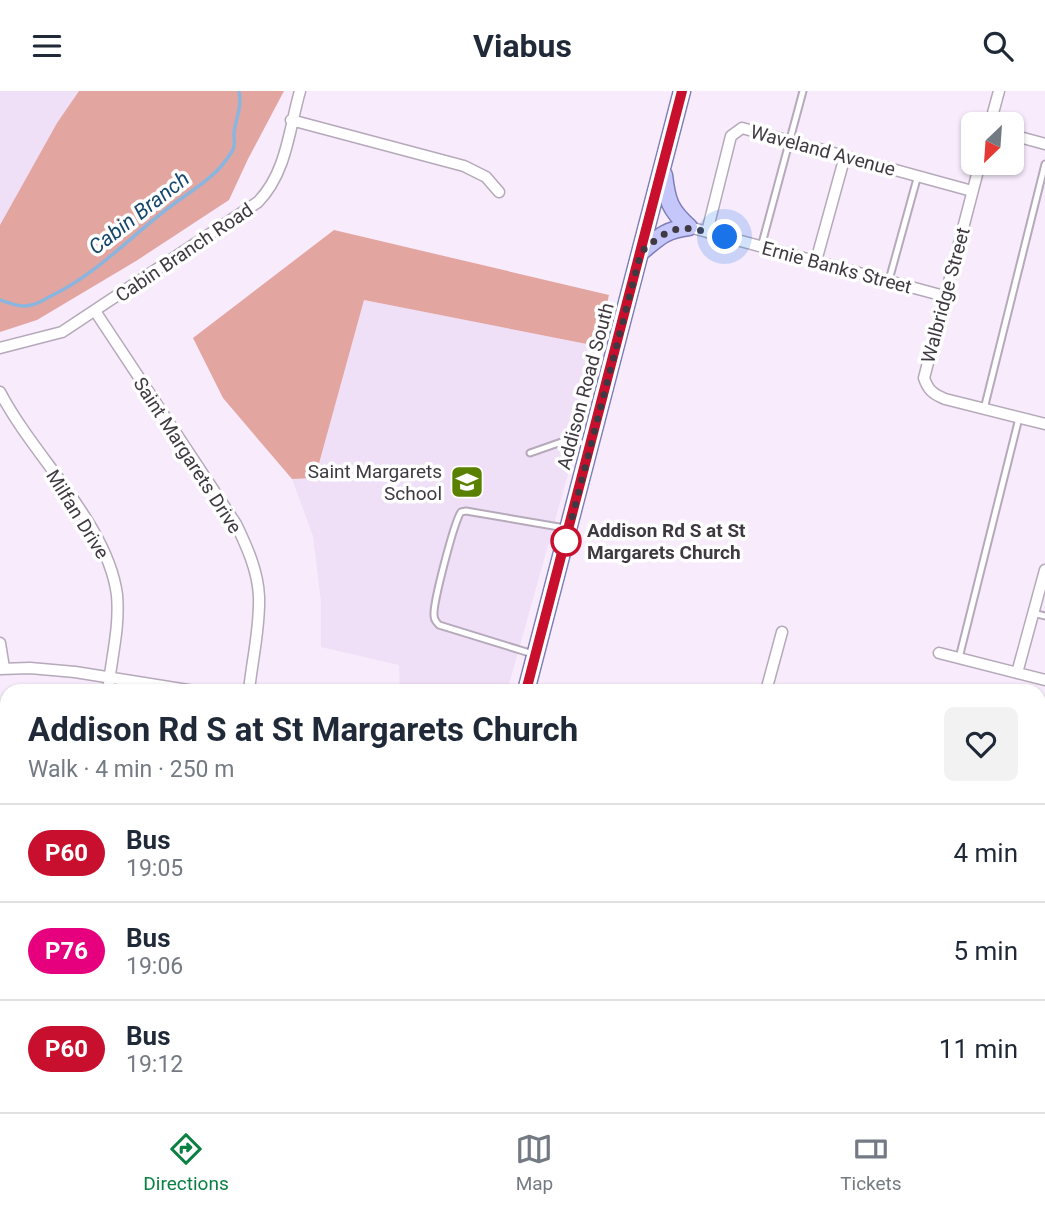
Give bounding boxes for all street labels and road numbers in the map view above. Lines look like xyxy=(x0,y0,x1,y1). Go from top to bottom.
street label: Waveland Avenue xyxy=(748,120,898,181)
street label: Cabin Branch Road xyxy=(111,198,257,307)
street label: Walbridge Street xyxy=(916,225,975,365)
street label: Ernie Banks Street xyxy=(759,236,914,299)
street label: Addison Road South xyxy=(552,300,619,472)
street label: Saint Margarets Drive xyxy=(128,373,247,538)
street label: Milfan Drive xyxy=(41,465,114,563)

